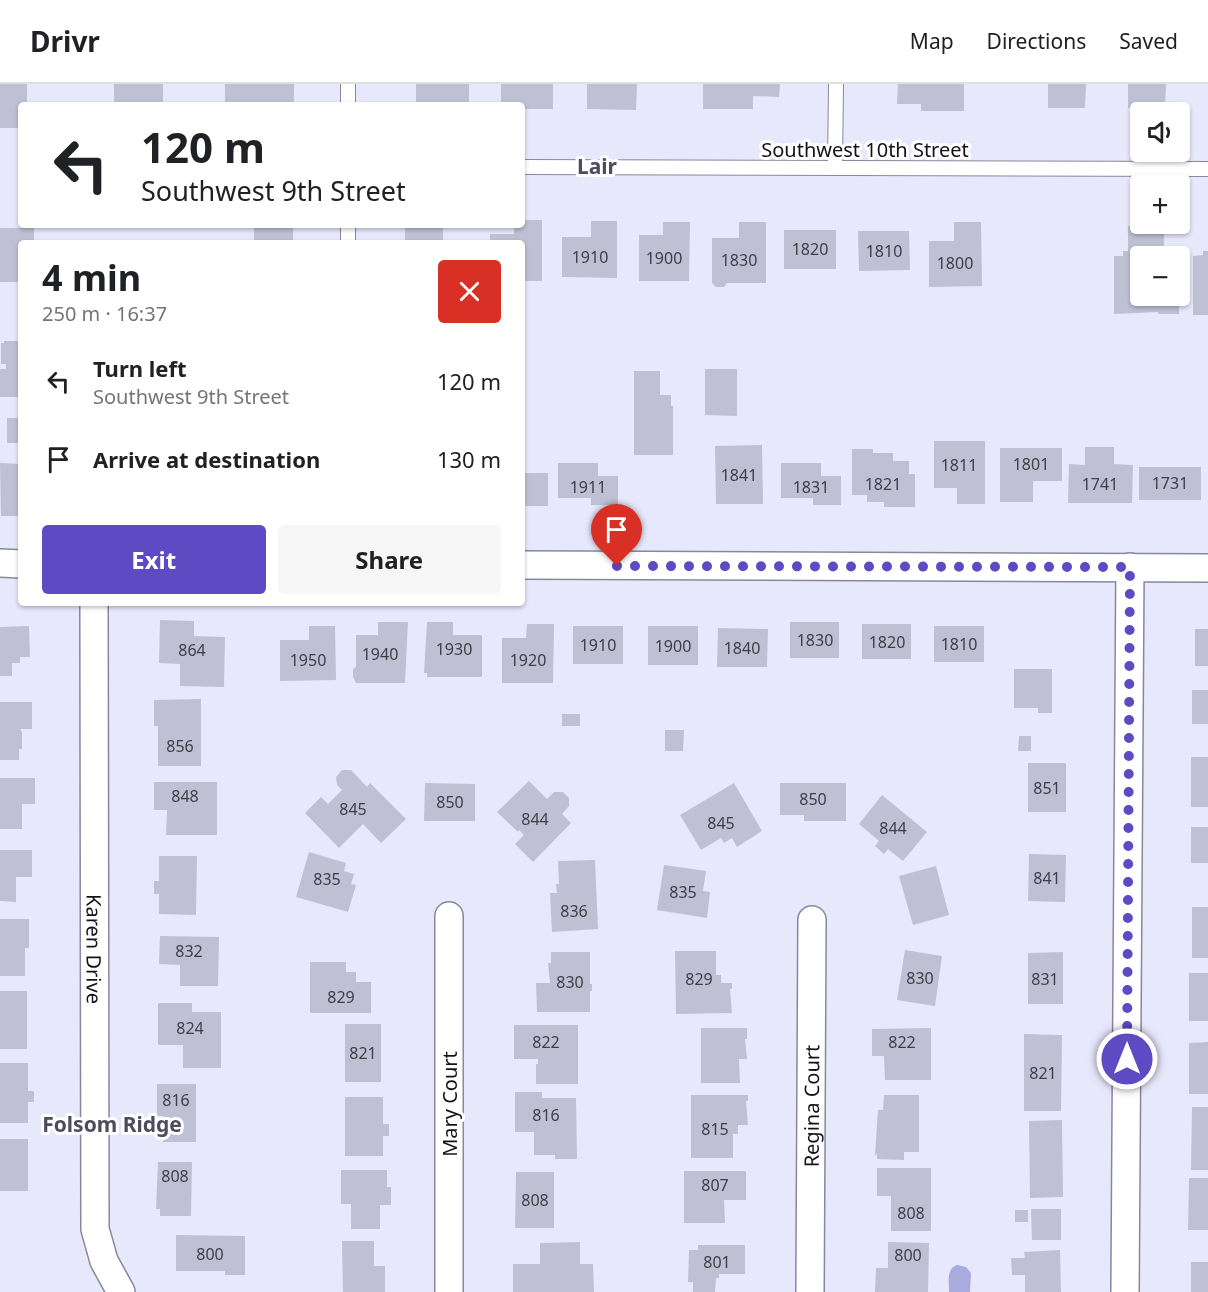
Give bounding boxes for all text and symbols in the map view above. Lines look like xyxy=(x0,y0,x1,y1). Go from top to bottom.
text: Drivr xyxy=(30,22,100,60)
text: Map xyxy=(910,27,954,55)
text: Directions xyxy=(987,27,1086,55)
text: Saved xyxy=(1119,27,1178,55)
map controls xyxy=(1130,102,1190,306)
button: sound xyxy=(1130,102,1190,162)
text: 120 m xyxy=(141,118,265,175)
icon: left xyxy=(42,126,120,204)
street label: Southwest 10th Street xyxy=(761,136,969,163)
district label: Lair xyxy=(577,152,618,180)
text: Southwest 9th Street xyxy=(141,172,406,209)
button: + xyxy=(1130,174,1190,234)
house number: 1820 xyxy=(792,238,828,260)
house number: 1810 xyxy=(866,240,902,262)
house number: 1910 xyxy=(572,246,608,268)
button: − xyxy=(1130,246,1190,306)
house number: 1900 xyxy=(646,247,682,269)
house number: 1830 xyxy=(721,249,757,271)
house number: 1800 xyxy=(937,252,973,274)
text: 4 min xyxy=(42,253,141,302)
button: close xyxy=(438,260,501,323)
text: 250 m · 16:37 xyxy=(42,300,167,327)
text: Turn left xyxy=(93,353,187,383)
icon: left xyxy=(42,365,75,398)
text: 120 m xyxy=(437,366,501,396)
text: Southwest 9th Street xyxy=(93,383,289,410)
icon: arrive xyxy=(42,443,75,476)
text: Arrive at destination xyxy=(93,444,320,474)
text: 130 m xyxy=(437,444,501,474)
house number: 1801 xyxy=(1013,453,1049,475)
house number: 1811 xyxy=(941,454,977,476)
house number: 1841 xyxy=(721,464,757,486)
house number: 1731 xyxy=(1152,472,1188,494)
house number: 1821 xyxy=(865,473,901,495)
house number: 1741 xyxy=(1082,473,1118,495)
house number: 1911 xyxy=(570,476,606,498)
house number: 1831 xyxy=(793,476,829,498)
pin xyxy=(591,504,642,566)
icon: arrive xyxy=(600,513,633,546)
button: Exit xyxy=(42,525,266,594)
button: Share xyxy=(278,525,501,594)
house number: 1830 xyxy=(797,629,833,651)
house number: 1820 xyxy=(869,631,905,653)
house number: 1810 xyxy=(941,633,977,655)
house number: 1910 xyxy=(580,634,616,656)
house number: 1900 xyxy=(655,635,691,657)
house number: 1840 xyxy=(724,637,760,659)
house number: 1930 xyxy=(436,638,472,660)
house number: 864 xyxy=(178,639,206,661)
house number: 1940 xyxy=(362,643,398,665)
house number: 1950 xyxy=(290,649,326,671)
house number: 1920 xyxy=(510,649,546,671)
house number: 856 xyxy=(166,735,194,757)
house number: 851 xyxy=(1033,777,1061,799)
house number: 848 xyxy=(171,785,199,807)
house number: 850 xyxy=(799,788,827,810)
house number: 850 xyxy=(436,791,464,813)
house number: 845 xyxy=(339,798,367,820)
house number: 844 xyxy=(521,808,549,830)
house number: 845 xyxy=(707,812,735,834)
house number: 844 xyxy=(879,817,907,839)
house number: 841 xyxy=(1033,867,1061,889)
house number: 835 xyxy=(313,868,341,890)
house number: 835 xyxy=(669,881,697,903)
street label: Karen Drive xyxy=(81,894,108,1004)
house number: 836 xyxy=(560,900,588,922)
house number: 832 xyxy=(175,940,203,962)
house number: 830 xyxy=(906,967,934,989)
house number: 829 xyxy=(685,968,713,990)
house number: 831 xyxy=(1031,968,1059,990)
house number: 830 xyxy=(556,971,584,993)
house number: 829 xyxy=(327,986,355,1008)
house number: 824 xyxy=(176,1017,204,1039)
position arrow xyxy=(1095,1027,1159,1091)
house number: 822 xyxy=(532,1031,560,1053)
house number: 822 xyxy=(888,1031,916,1053)
house number: 821 xyxy=(349,1042,377,1064)
street label: Regina Court xyxy=(797,1045,825,1167)
street label: Mary Court xyxy=(436,1051,463,1157)
house number: 821 xyxy=(1029,1062,1057,1084)
house number: 816 xyxy=(162,1089,190,1111)
house number: 816 xyxy=(532,1104,560,1126)
district label: Folsom Ridge xyxy=(42,1110,182,1138)
house number: 815 xyxy=(701,1118,729,1140)
house number: 808 xyxy=(161,1165,189,1187)
house number: 807 xyxy=(701,1174,729,1196)
house number: 808 xyxy=(521,1189,549,1211)
house number: 808 xyxy=(897,1202,925,1224)
house number: 800 xyxy=(196,1243,224,1265)
house number: 800 xyxy=(894,1244,922,1266)
house number: 801 xyxy=(703,1251,731,1273)

